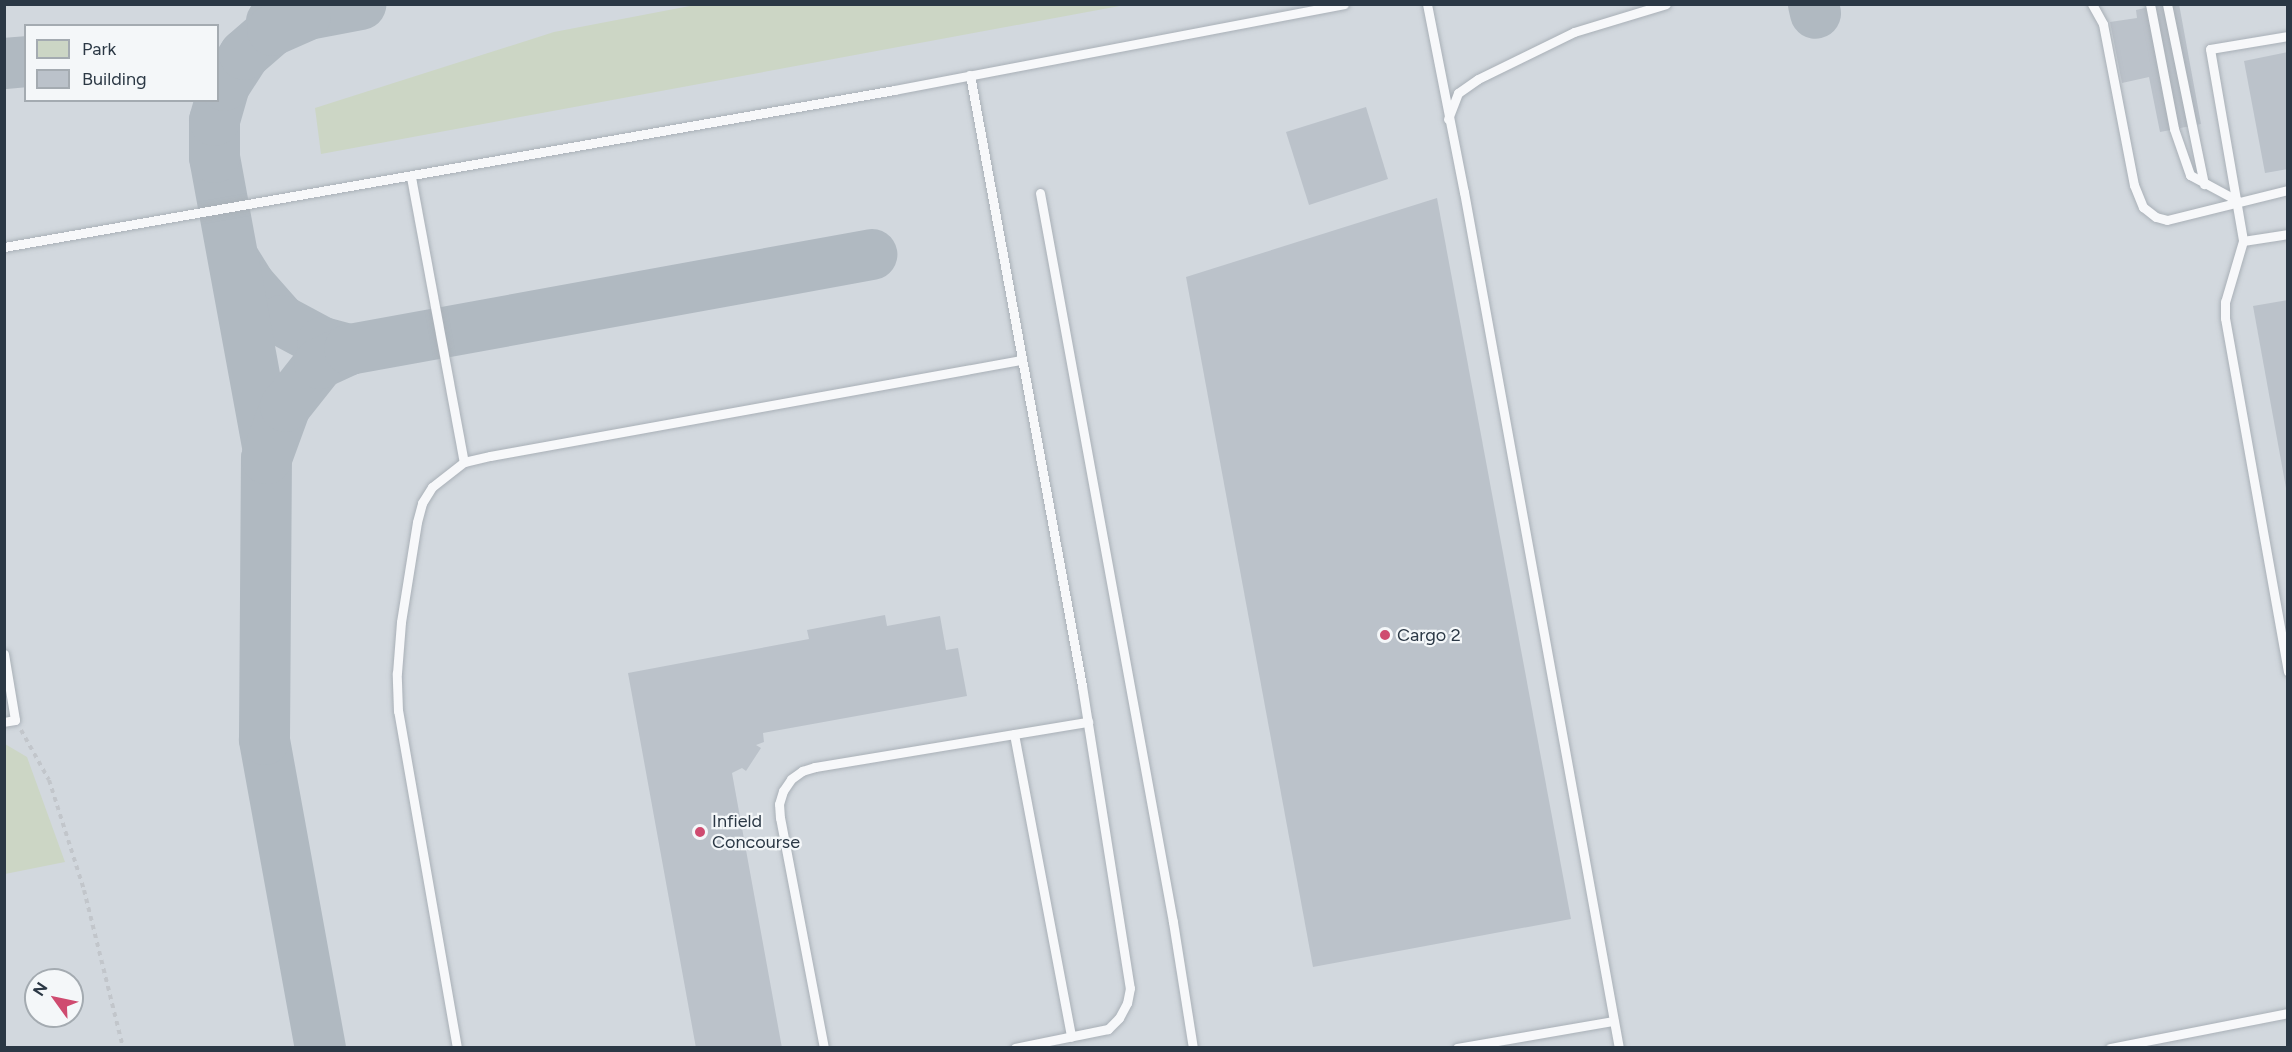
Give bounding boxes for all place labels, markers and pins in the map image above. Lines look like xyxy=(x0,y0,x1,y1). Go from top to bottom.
place label: Cargo 2 xyxy=(1397,624,1461,646)
marker: Cargo 2 xyxy=(1378,628,1392,642)
place label: Infield Concourse xyxy=(712,811,800,854)
marker: Infield Concourse xyxy=(693,825,707,839)

